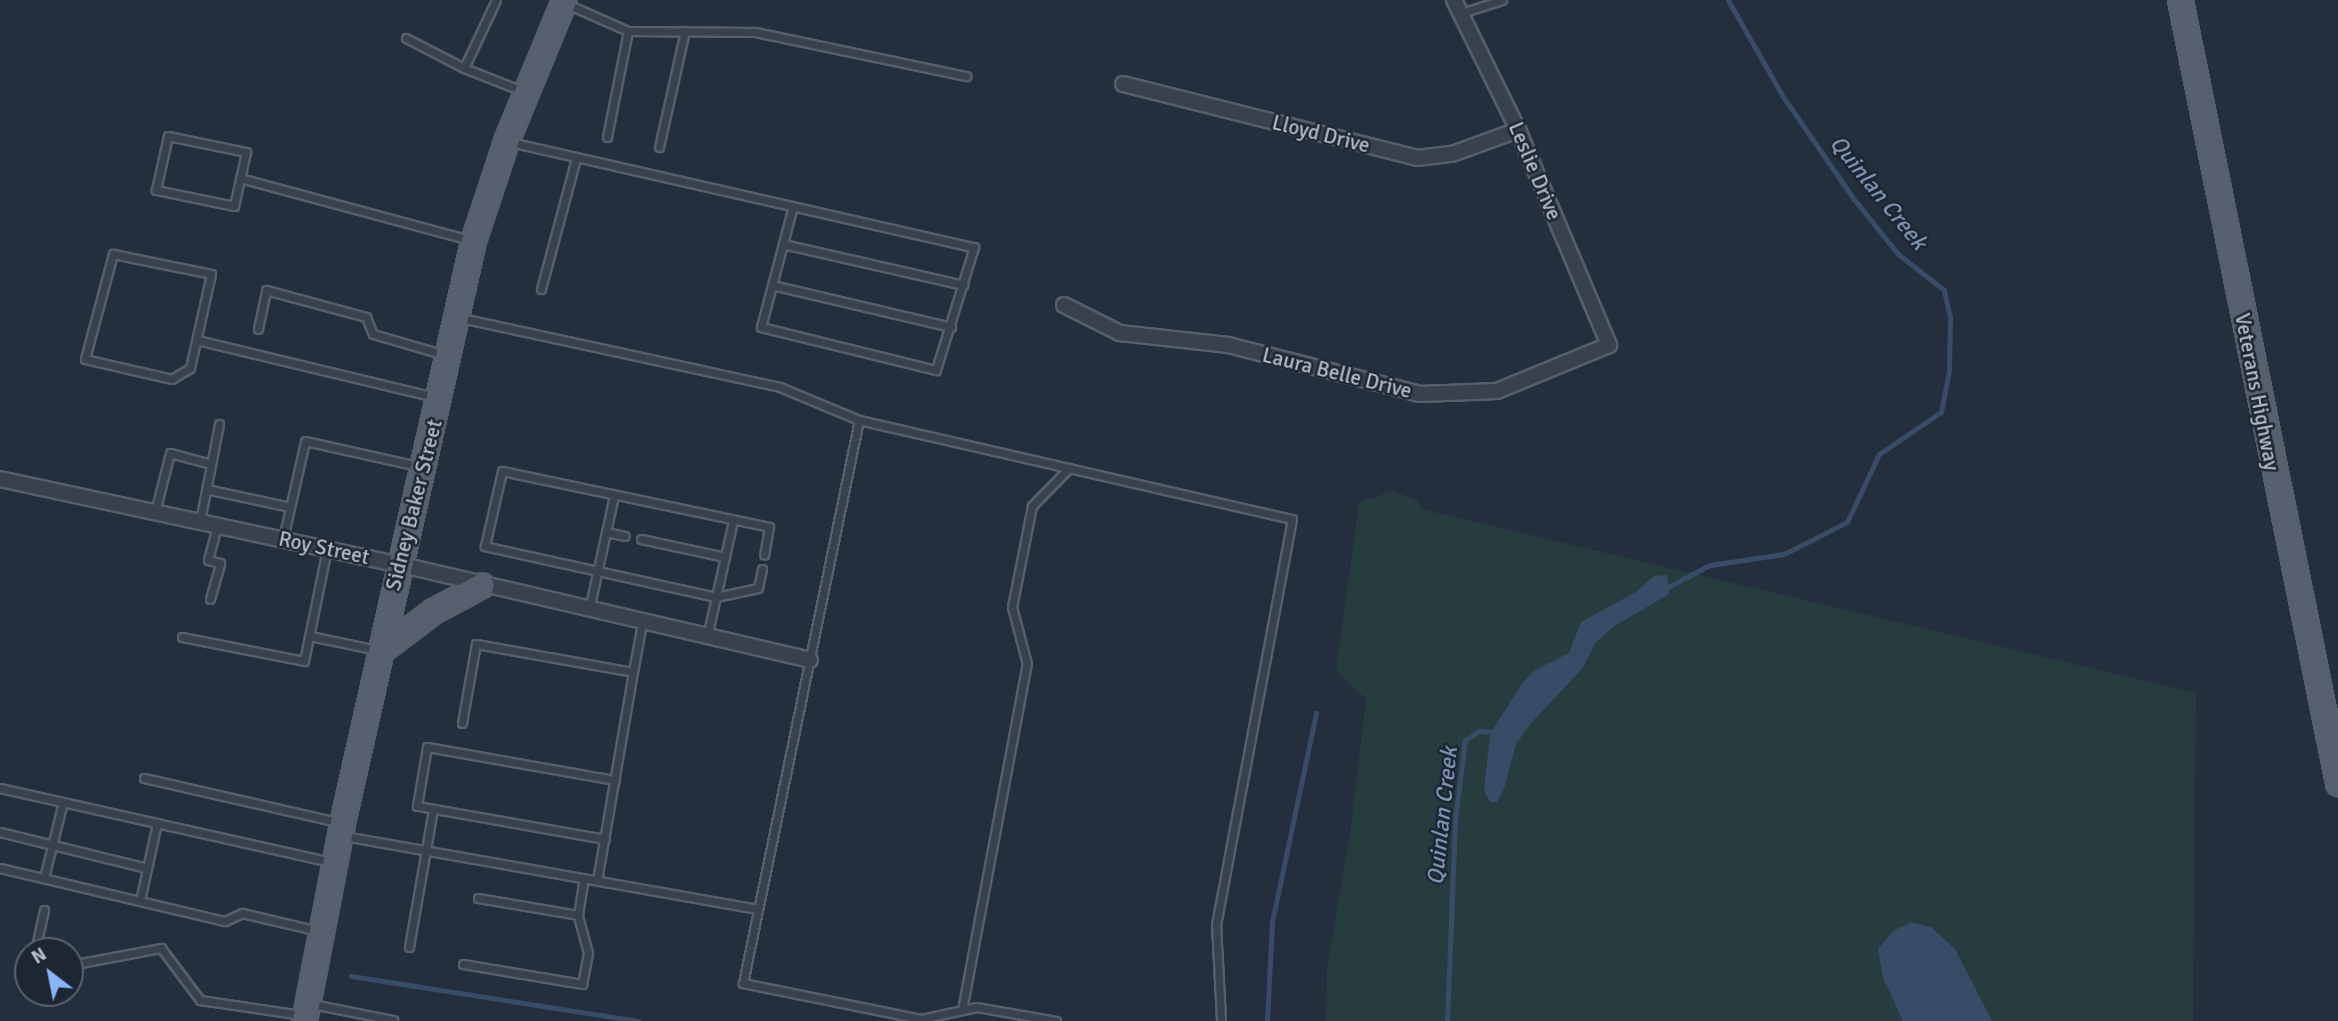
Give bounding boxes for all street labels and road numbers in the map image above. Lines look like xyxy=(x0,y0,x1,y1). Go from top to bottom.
street label: Lloyd Drive xyxy=(1270,110,1372,158)
street label: Leslie Drive xyxy=(1503,118,1567,224)
street label: Veterans Highway xyxy=(2229,311,2285,473)
street label: Laura Belle Drive xyxy=(1260,342,1414,404)
street label: Sidney Baker Street xyxy=(381,417,447,593)
street label: Roy Street xyxy=(276,526,372,570)

